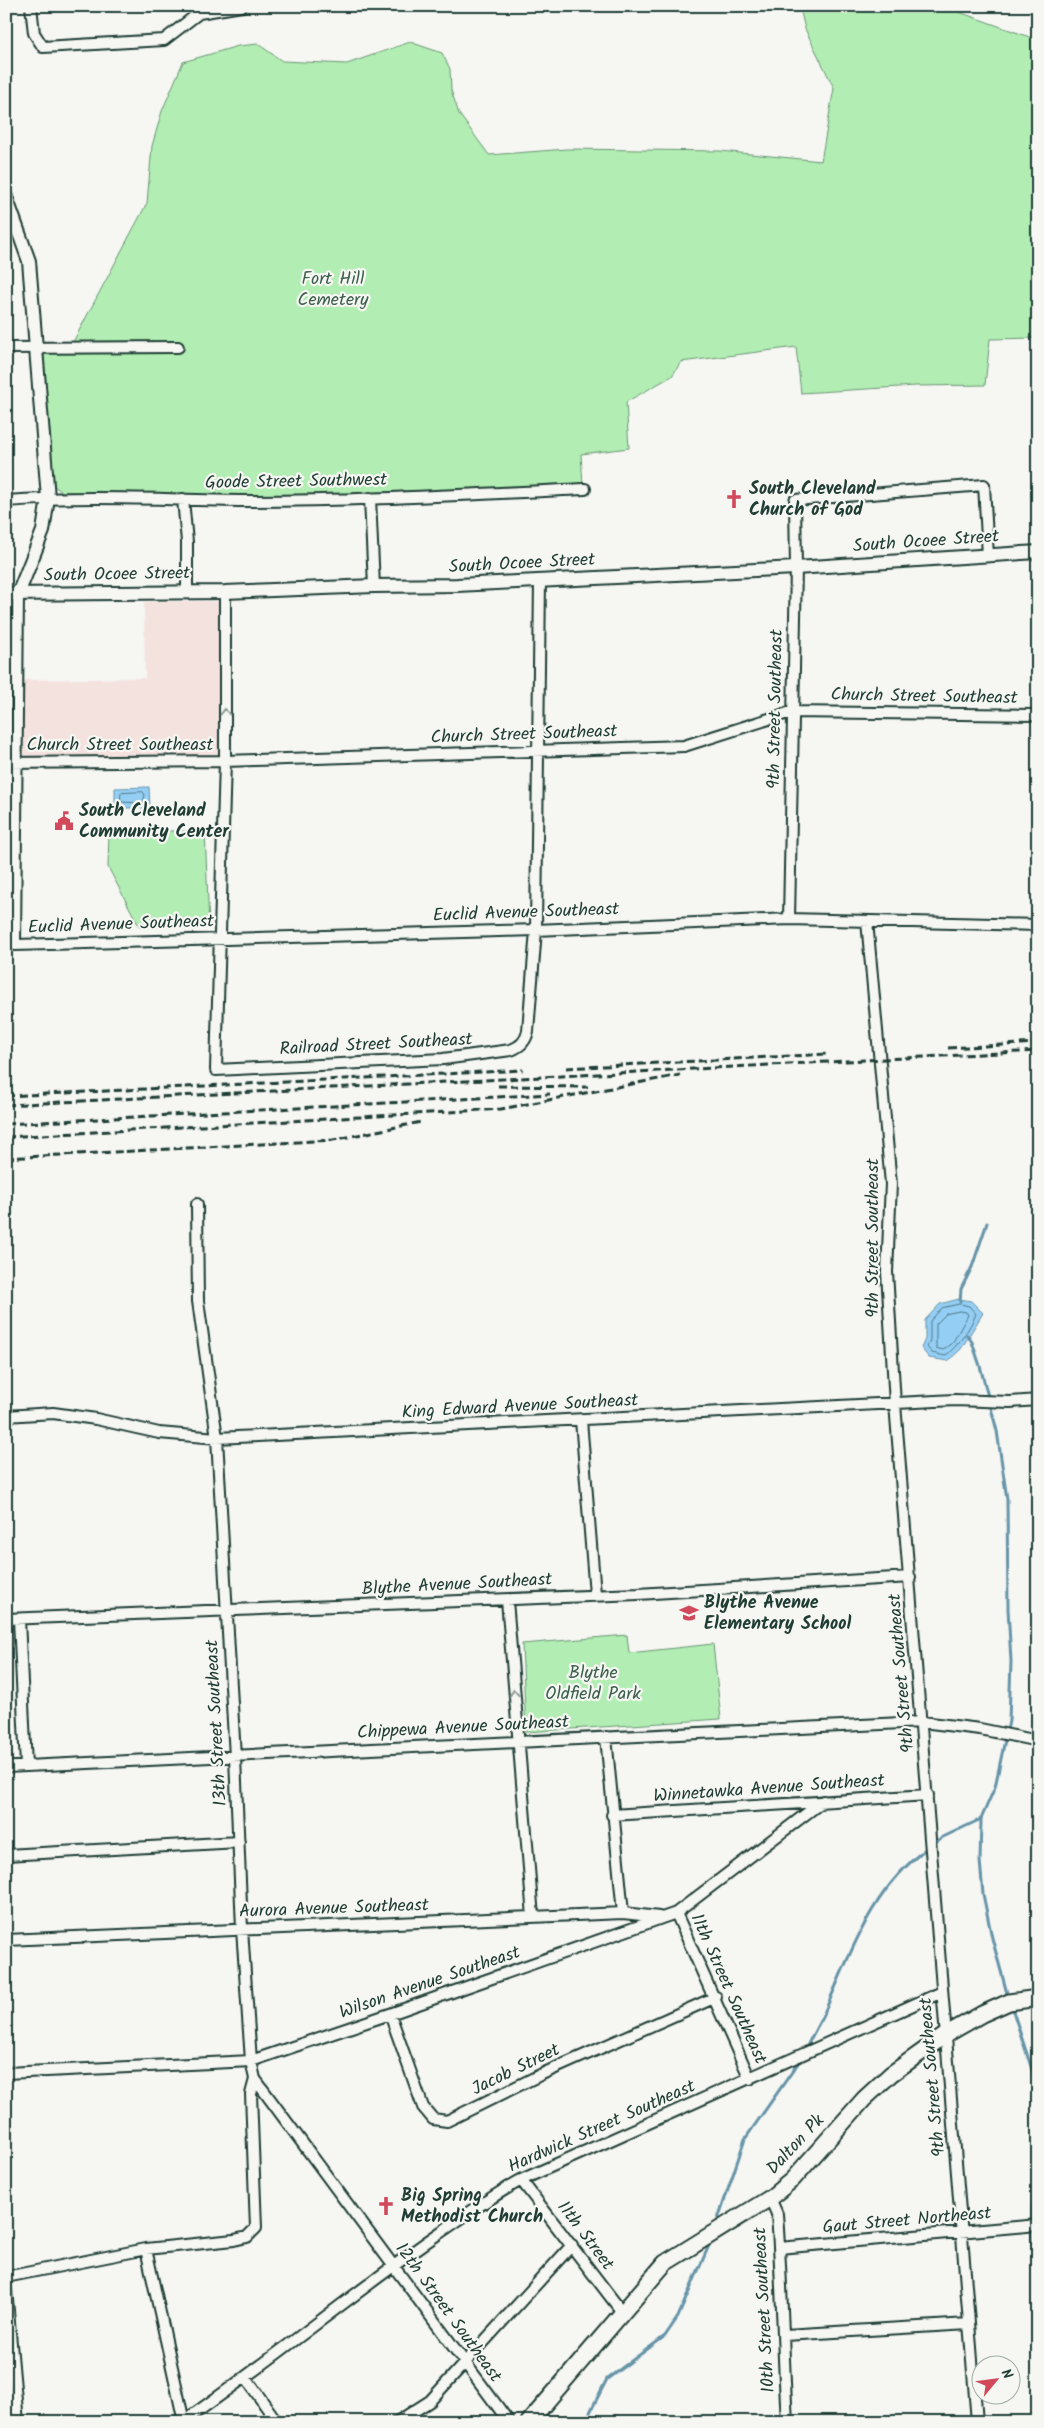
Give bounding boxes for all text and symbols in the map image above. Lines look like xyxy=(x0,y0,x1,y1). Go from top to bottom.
park label: Fort Hill Cemetery xyxy=(298,265,369,315)
street label: Goode Street Southwest xyxy=(205,466,388,498)
place label: South Cleveland Church of God xyxy=(749,475,876,525)
church icon: South Cleveland Church of God xyxy=(723,488,745,510)
street label: South Ocoee Street xyxy=(852,522,1001,562)
street label: South Ocoee Street xyxy=(448,546,597,582)
street label: South Ocoee Street xyxy=(44,559,192,591)
street label: 9th Street Southeast xyxy=(760,628,792,789)
street label: Church Street Southeast xyxy=(830,681,1019,713)
one-way arrow xyxy=(220,708,230,716)
street label: Church Street Southeast xyxy=(430,717,619,753)
street label: Church Street Southeast xyxy=(27,731,215,760)
place label: South Cleveland Community Center xyxy=(79,797,230,847)
public building icon: South Cleveland Community Center xyxy=(53,810,75,832)
street label: Euclid Avenue Southeast xyxy=(432,895,621,931)
street label: Euclid Avenue Southeast xyxy=(27,907,216,943)
street label: Railroad Street Southeast xyxy=(279,1025,474,1065)
street label: 9th Street Southeast xyxy=(859,1157,888,1318)
street label: King Edward Avenue Southeast xyxy=(401,1386,640,1428)
street label: Blythe Avenue Southeast xyxy=(361,1565,554,1604)
place label: Blythe Avenue Elementary School xyxy=(704,1589,851,1639)
street label: 9th Street Southeast xyxy=(881,1591,923,1754)
school or university icon: Blythe Avenue Elementary School xyxy=(678,1602,700,1624)
street label: 13th Street Southeast xyxy=(198,1638,236,1807)
park label: Blythe Oldfield Park xyxy=(545,1659,641,1709)
one-way arrow xyxy=(508,1689,519,1697)
street label: Chippewa Avenue Southeast xyxy=(356,1708,571,1748)
street label: Winnetawka Avenue Southeast xyxy=(652,1766,887,1812)
street label: Aurora Avenue Southeast xyxy=(239,1891,430,1927)
street label: 11th Street Southeast xyxy=(682,1909,775,2070)
street label: Wilson Avenue Southeast xyxy=(336,1938,525,2028)
street label: 9th Street Southeast xyxy=(912,1995,954,2158)
street label: Jacob Street xyxy=(467,2036,566,2104)
street label: Hardwick Street Southeast xyxy=(504,2072,701,2181)
street label: Dalton Pk xyxy=(760,2107,832,2182)
place label: Big Spring Methodist Church xyxy=(401,2182,543,2232)
church icon: Big Spring Methodist Church xyxy=(375,2195,397,2217)
street label: 11th Street xyxy=(549,2195,622,2278)
street label: Gaut Street Northeast xyxy=(821,2199,994,2243)
street label: 10th Street Southeast xyxy=(746,2226,784,2393)
street label: 12th Street Southeast xyxy=(387,2237,509,2390)
north arrow xyxy=(972,2356,1022,2406)
text: N xyxy=(995,2365,1018,2384)

